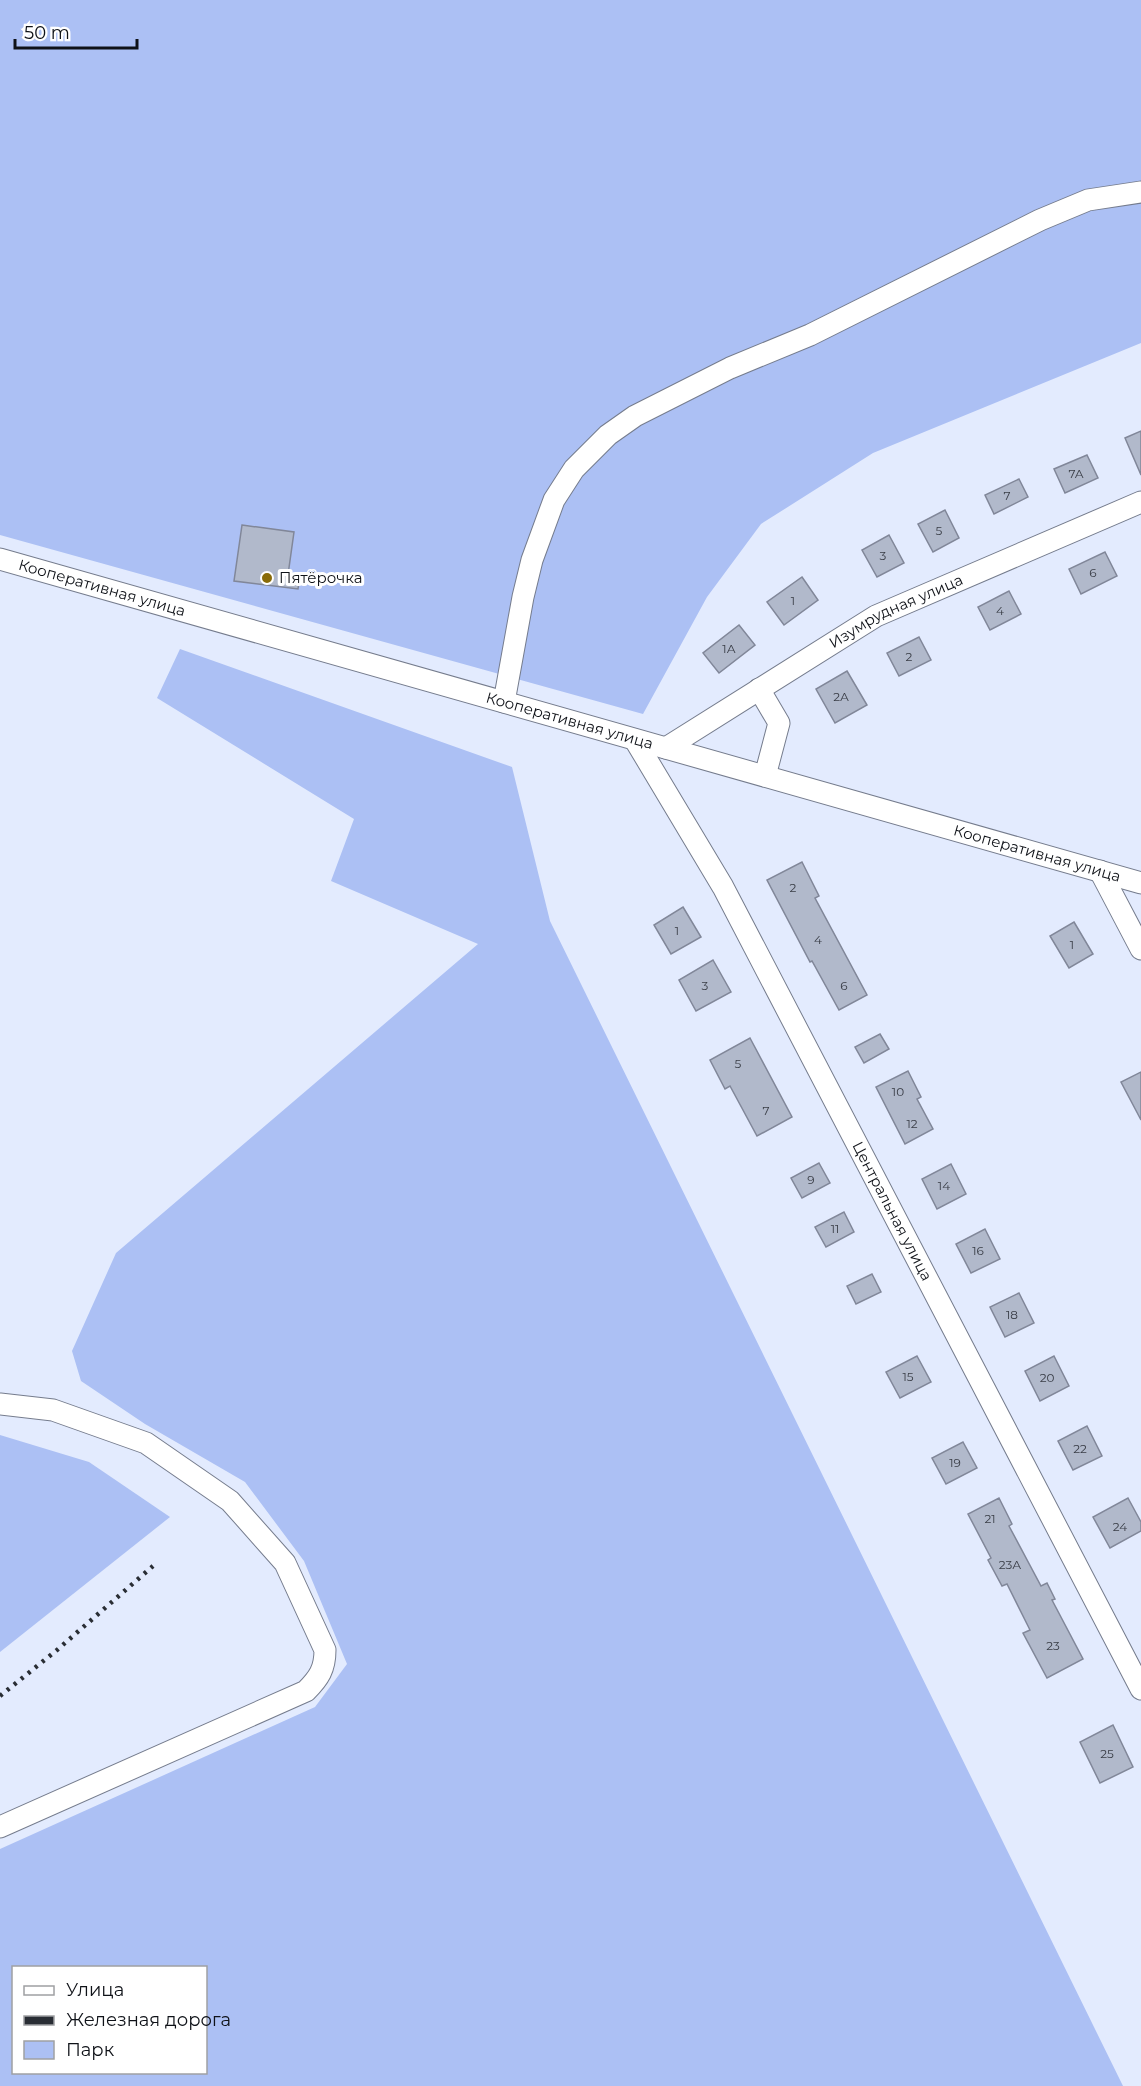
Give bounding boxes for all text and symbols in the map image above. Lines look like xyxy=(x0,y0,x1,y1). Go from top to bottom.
scale bar xyxy=(15,12,136,50)
text: 50 m xyxy=(24,22,70,44)
house number: 7А xyxy=(1068,466,1084,481)
house number: 7 xyxy=(1003,488,1011,503)
house number: 5 xyxy=(936,523,943,538)
house number: 3 xyxy=(880,548,887,563)
street label: Кооперативная улица xyxy=(16,555,188,620)
house number: 6 xyxy=(1089,565,1097,580)
place label: Пятёрочка xyxy=(279,568,363,587)
street label: Изумрудная улица xyxy=(825,570,966,652)
marker: Пятёрочка xyxy=(260,571,274,585)
house number: 1 xyxy=(791,593,795,608)
house number: 4 xyxy=(996,603,1004,618)
house number: 1А xyxy=(722,641,736,656)
house number: 2 xyxy=(906,649,913,664)
street label: Кооперативная улица xyxy=(484,687,655,753)
house number: 2А xyxy=(833,689,849,704)
street label: Кооперативная улица xyxy=(951,820,1123,886)
house number: 2 xyxy=(790,880,797,895)
house number: 1 xyxy=(675,923,679,938)
house number: 4 xyxy=(814,932,822,947)
house number: 1 xyxy=(1070,937,1074,952)
house number: 3 xyxy=(702,978,709,993)
house number: 6 xyxy=(840,978,848,993)
house number: 5 xyxy=(735,1056,742,1071)
house number: 10 xyxy=(892,1084,904,1099)
house number: 7 xyxy=(762,1103,770,1118)
house number: 12 xyxy=(906,1116,918,1131)
street label: Центральная улица xyxy=(848,1138,937,1284)
house number: 9 xyxy=(807,1172,815,1187)
house number: 14 xyxy=(938,1178,950,1193)
house number: 11 xyxy=(831,1221,839,1236)
house number: 16 xyxy=(972,1243,984,1258)
house number: 18 xyxy=(1006,1307,1018,1322)
house number: 15 xyxy=(902,1369,914,1384)
house number: 20 xyxy=(1040,1370,1054,1385)
house number: 22 xyxy=(1073,1441,1087,1456)
house number: 19 xyxy=(949,1455,961,1470)
house number: 21 xyxy=(984,1511,996,1526)
house number: 24 xyxy=(1113,1519,1127,1534)
house number: 23А xyxy=(999,1557,1021,1572)
house number: 23 xyxy=(1046,1638,1060,1653)
house number: 25 xyxy=(1100,1746,1114,1761)
legend xyxy=(12,1966,207,2074)
text: Улица xyxy=(66,1979,124,2001)
text: Железная дорога xyxy=(66,2009,231,2031)
text: Парк xyxy=(66,2039,115,2061)

